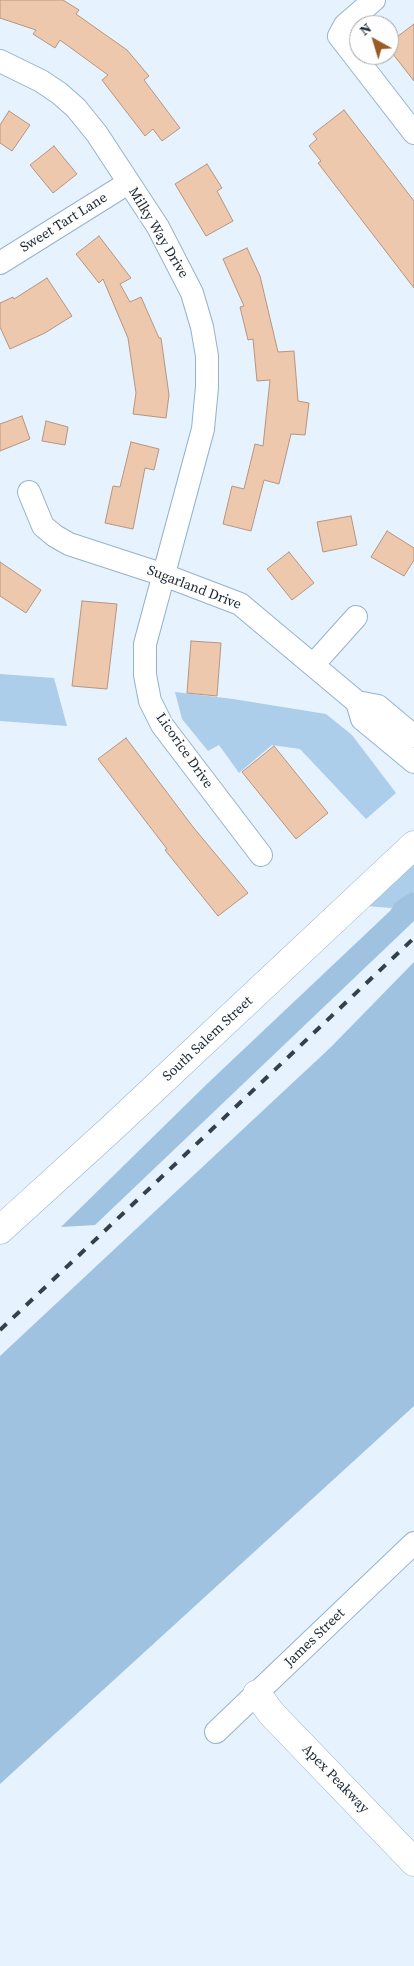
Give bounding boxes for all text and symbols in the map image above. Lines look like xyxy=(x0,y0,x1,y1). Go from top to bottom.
north arrow xyxy=(349,15,399,65)
text: N xyxy=(355,18,375,40)
street label: Milky Way Drive xyxy=(124,185,192,281)
street label: Sweet Tart Lane xyxy=(17,190,111,256)
street label: Sugarland Drive xyxy=(145,562,243,614)
street label: Licorice Drive xyxy=(152,710,216,792)
street label: South Salem Street xyxy=(160,993,256,1085)
street label: James Street xyxy=(281,1605,349,1671)
street label: Apex Peakway xyxy=(298,1741,372,1817)

